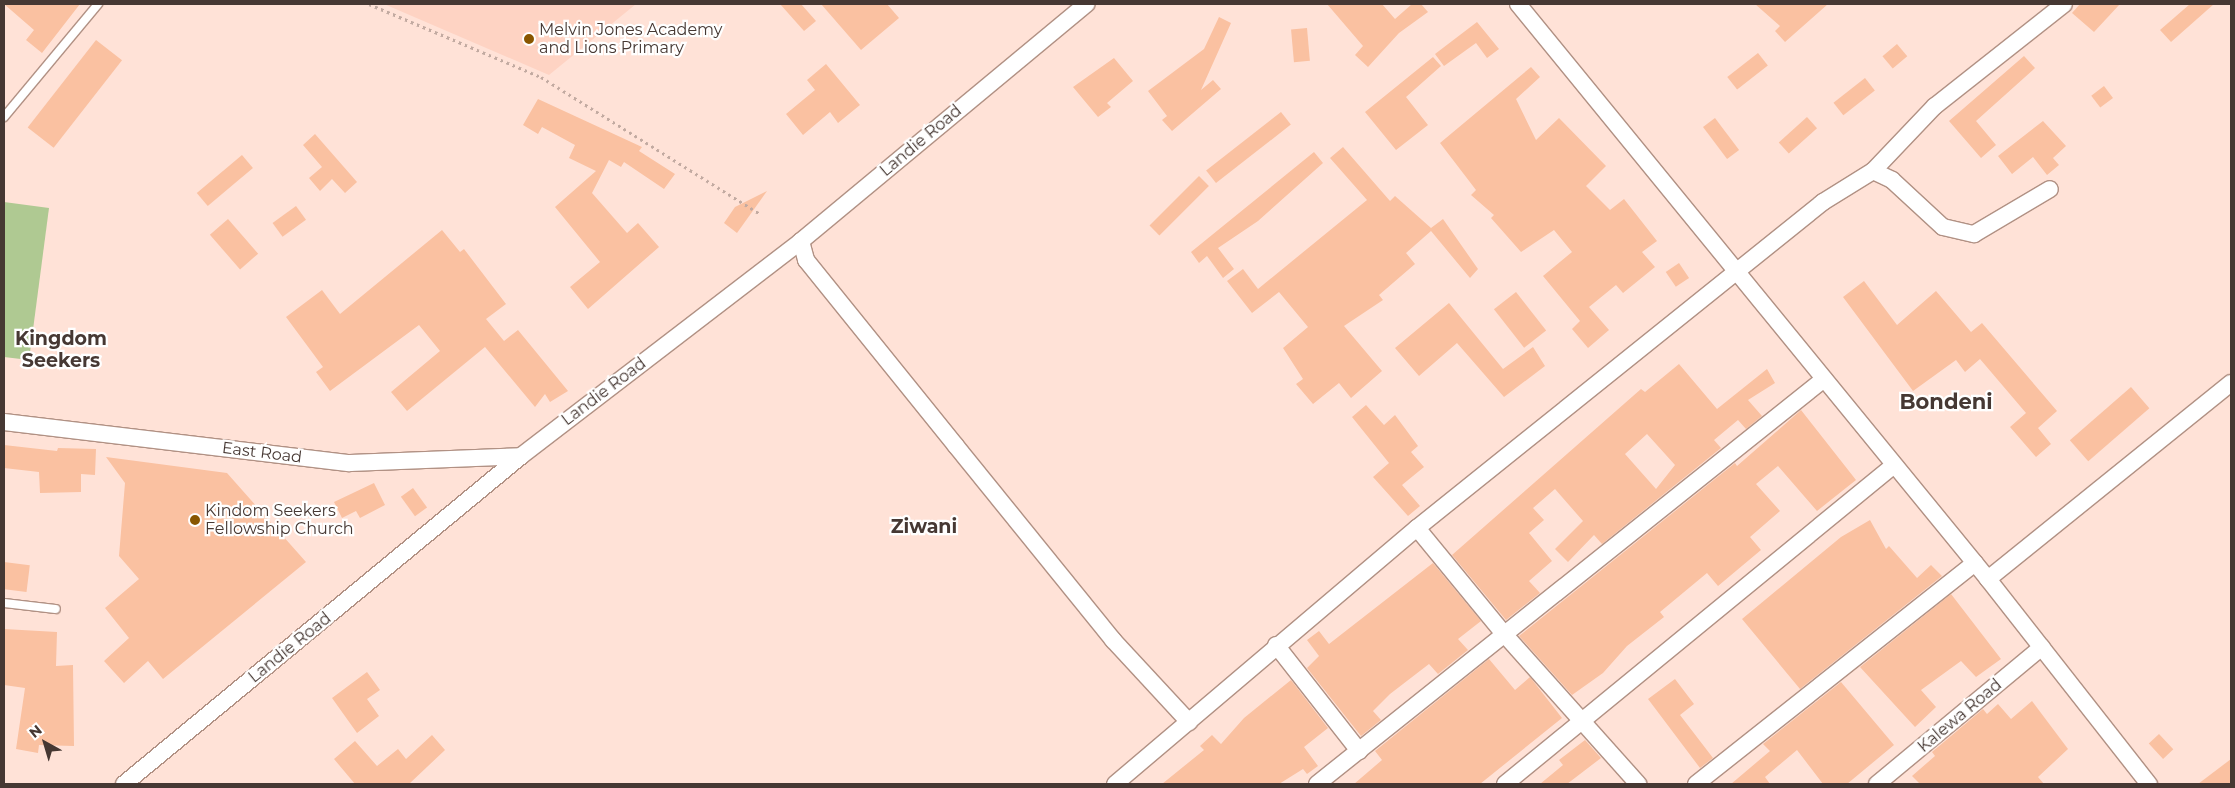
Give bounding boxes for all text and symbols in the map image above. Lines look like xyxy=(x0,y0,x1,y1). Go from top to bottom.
place label: Melvin Jones Academy and Lions Primary xyxy=(539,20,722,58)
marker: Melvin Jones Academy and Lions Primary xyxy=(523,33,535,45)
street label: Landie Road xyxy=(876,101,966,181)
district label: Kingdom Seekers xyxy=(15,328,107,372)
street label: Landie Road xyxy=(558,354,650,430)
district label: Bondeni xyxy=(1899,389,1993,415)
street label: East Road xyxy=(221,439,303,467)
place label: Kindom Seekers Fellowship Church xyxy=(205,501,354,539)
marker: Kindom Seekers Fellowship Church xyxy=(189,514,201,526)
district label: Ziwani xyxy=(891,516,957,538)
street label: Landie Road xyxy=(245,609,335,687)
street label: Kalewa Road xyxy=(1914,675,2006,757)
north arrow xyxy=(20,718,70,768)
text: N xyxy=(26,721,46,742)

